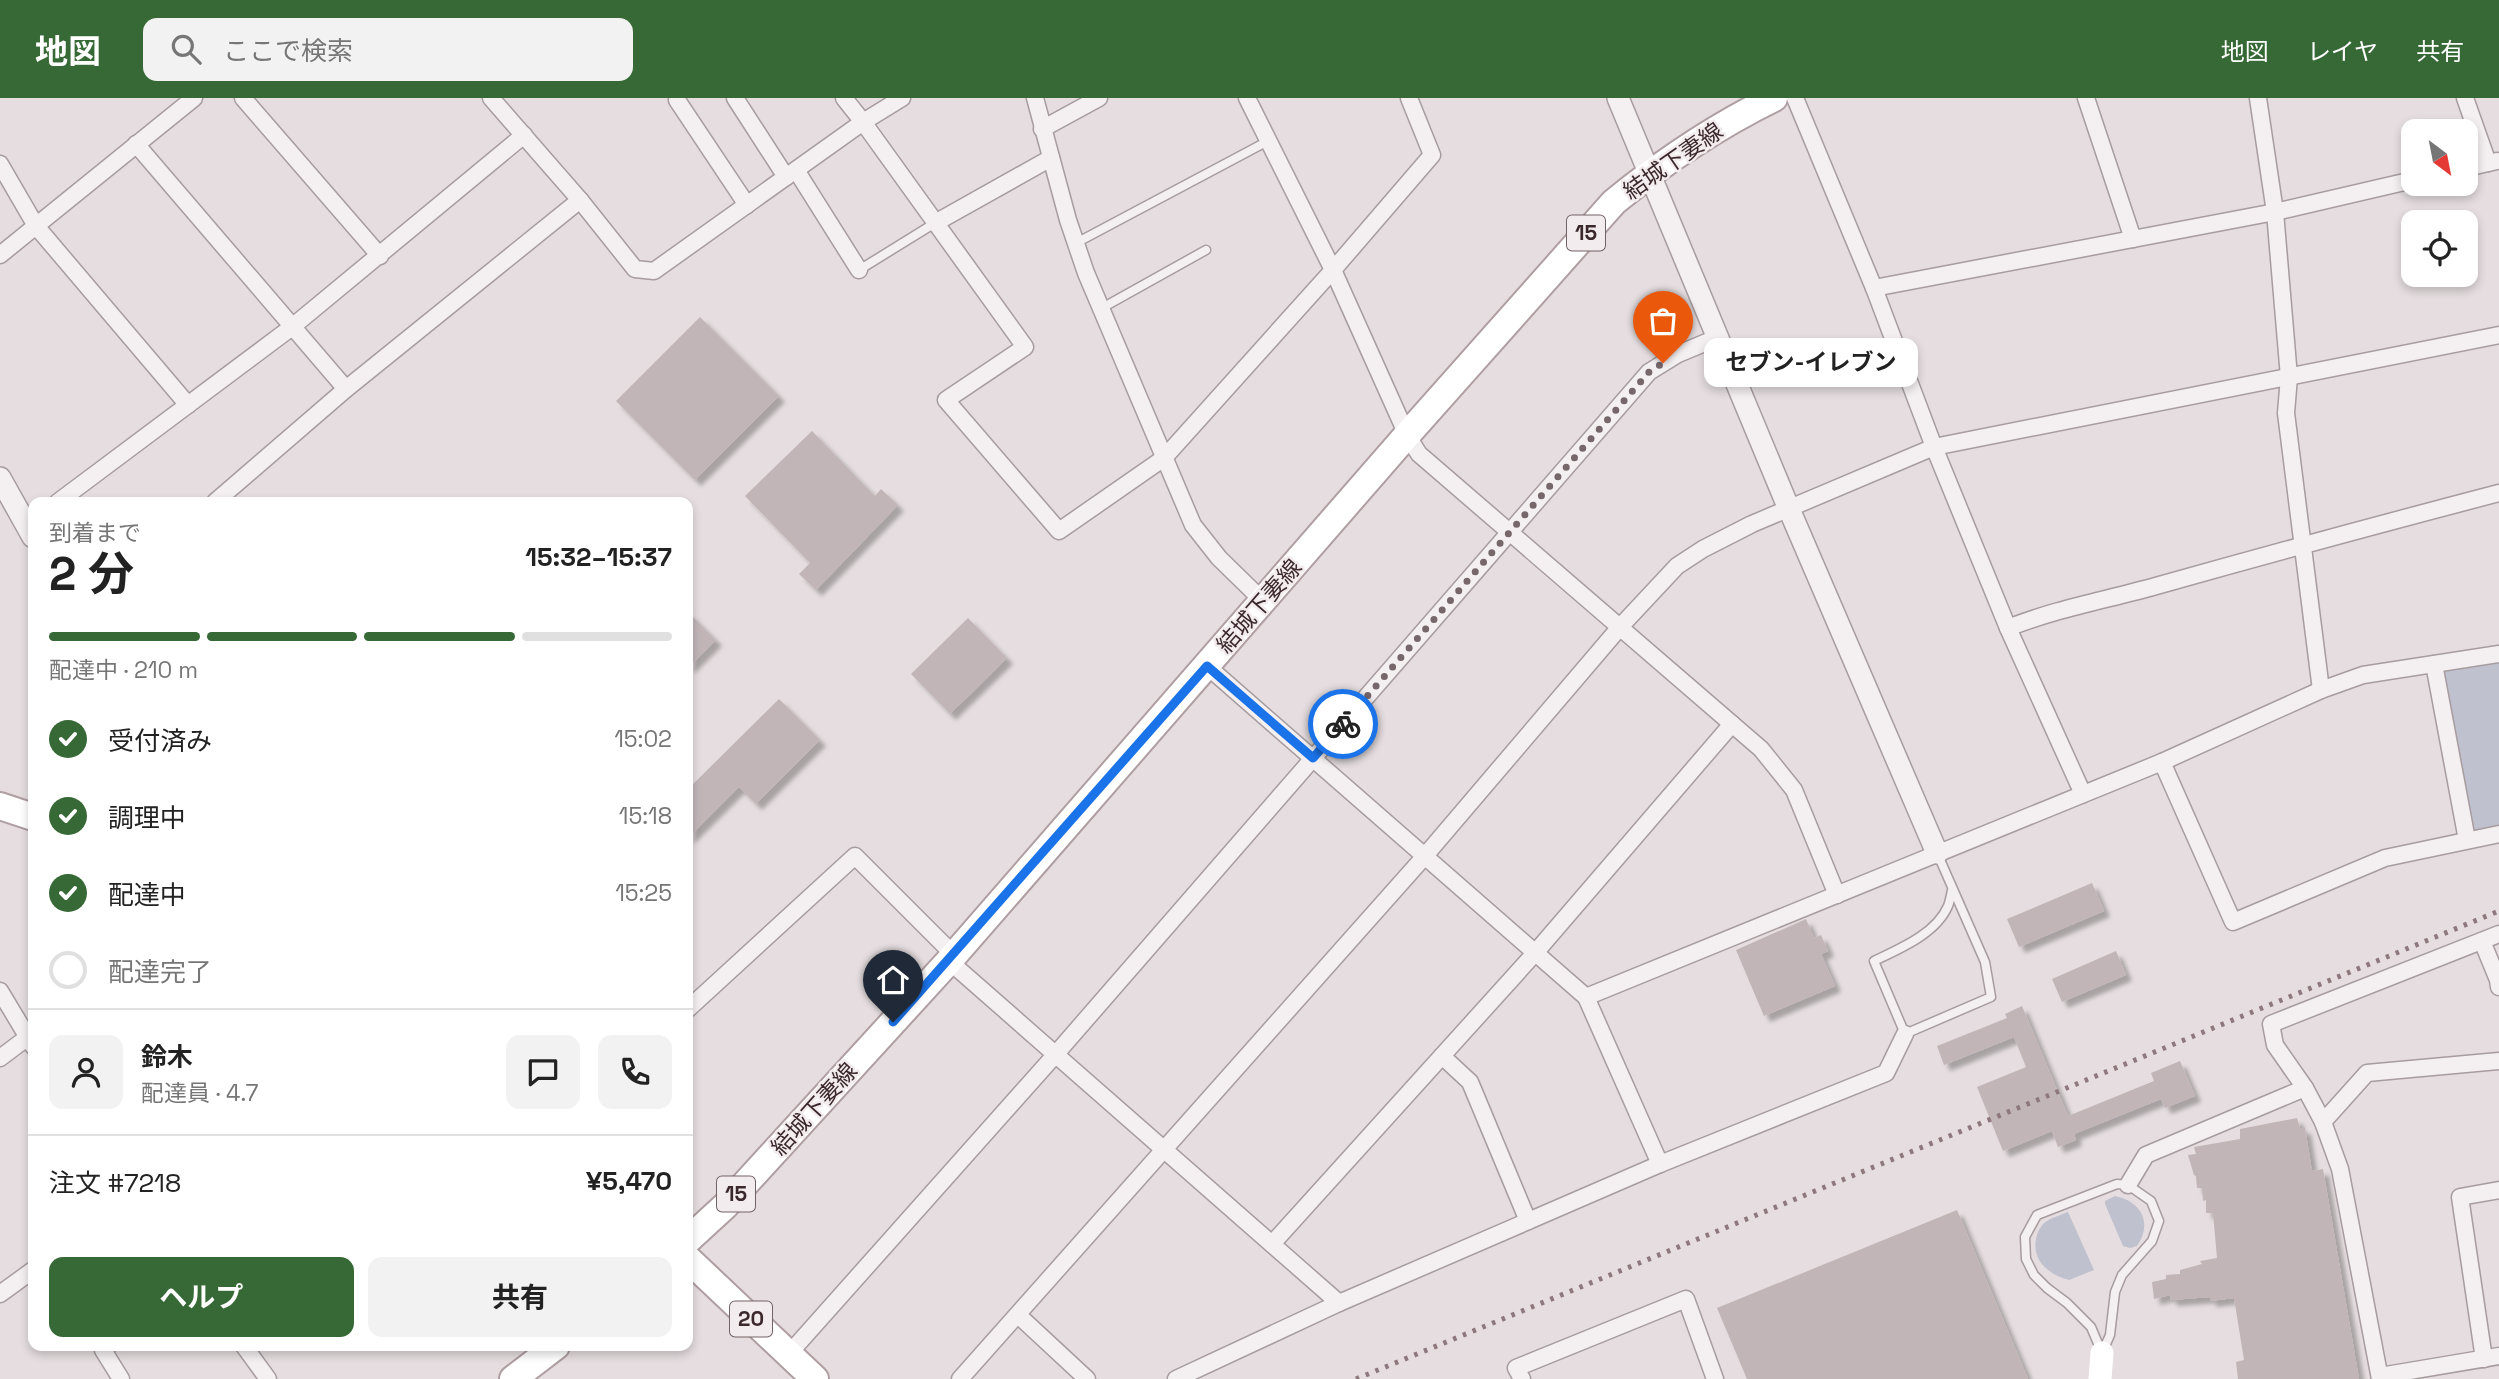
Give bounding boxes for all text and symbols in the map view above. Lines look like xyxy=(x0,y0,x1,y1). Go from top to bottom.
search box xyxy=(143,18,633,81)
icon: search xyxy=(167,30,205,68)
text: 地図 xyxy=(35,31,101,73)
text: ここで検索 xyxy=(223,34,353,68)
text: 地図 xyxy=(2221,36,2269,67)
text: レイヤ xyxy=(2307,36,2378,67)
text: 共有 xyxy=(2416,36,2464,67)
street label: 結城下妻線 xyxy=(1617,116,1729,206)
north arrow xyxy=(2401,119,2478,196)
map controls xyxy=(2401,119,2478,287)
button: locate xyxy=(2401,210,2478,287)
road number: 15 xyxy=(1567,216,1605,250)
pin xyxy=(1633,291,1693,363)
icon: bag xyxy=(1644,302,1682,340)
callout: セブン-イレブン xyxy=(1705,338,1918,388)
text: セブン-イレブン xyxy=(1726,347,1896,377)
text: 到着まで xyxy=(49,518,141,548)
text: 15:32–15:37 xyxy=(525,540,672,574)
text: 2 分 xyxy=(49,545,134,603)
street label: 結城下妻線 xyxy=(1210,553,1308,659)
text: 配達中 · 210 m xyxy=(49,655,198,685)
courier xyxy=(1308,689,1378,759)
icon: bike xyxy=(1324,705,1362,743)
icon: check xyxy=(49,720,87,758)
text: 受付済み xyxy=(108,724,212,758)
text: 15:02 xyxy=(614,724,672,754)
icon: check xyxy=(49,797,87,835)
text: 調理中 xyxy=(108,801,186,835)
text: 15:18 xyxy=(619,801,672,831)
icon: check xyxy=(49,874,87,912)
text: 配達中 xyxy=(108,878,186,912)
text: 15:25 xyxy=(615,878,672,908)
pin xyxy=(863,950,923,1022)
text: 配達完了 xyxy=(108,955,212,989)
icon: home xyxy=(874,961,912,999)
button: person xyxy=(49,1035,123,1109)
button: chat xyxy=(506,1035,580,1109)
button: phone xyxy=(598,1035,672,1109)
text: 鈴木 xyxy=(141,1040,193,1074)
street label: 結城下妻線 xyxy=(764,1056,864,1162)
text: 配達員 · 4.7 xyxy=(141,1078,258,1108)
text: ¥5,470 xyxy=(586,1164,672,1198)
text: 注文 #7218 xyxy=(49,1166,181,1200)
road number: 15 xyxy=(717,1176,755,1212)
button: ヘルプ xyxy=(49,1257,354,1337)
button: 共有 xyxy=(368,1257,672,1337)
road number: 20 xyxy=(730,1302,772,1336)

